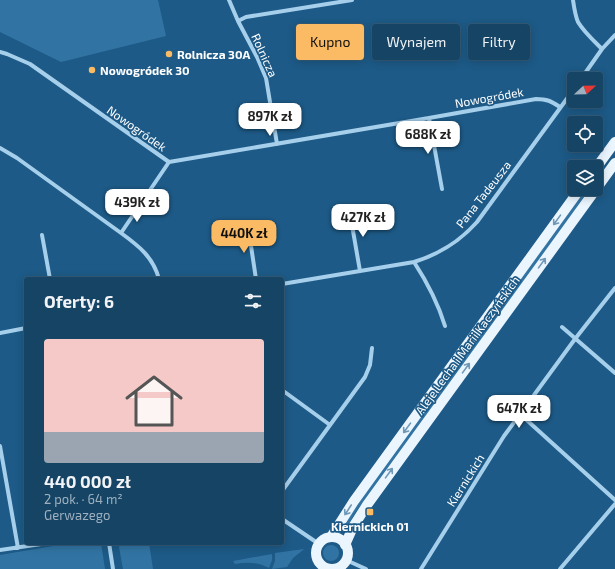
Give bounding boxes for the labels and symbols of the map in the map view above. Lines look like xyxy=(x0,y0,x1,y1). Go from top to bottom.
street label: Rolnicza xyxy=(249,31,281,79)
place label: Rolnicza 30A xyxy=(177,47,250,61)
marker: Rolnicza 30A xyxy=(164,49,174,59)
place label: Nowogródek 30 xyxy=(100,63,190,77)
marker: Nowogródek 30 xyxy=(87,65,97,75)
north arrow xyxy=(567,72,603,108)
street label: Nowogródek xyxy=(454,84,524,110)
street label: Nowogródek xyxy=(105,102,169,154)
pin: 897K zł xyxy=(233,103,307,137)
pin: 688K zł xyxy=(391,121,465,155)
street label: Pana Tadeusza xyxy=(453,158,513,230)
pin: 439K zł xyxy=(100,189,174,223)
pin: 427K zł xyxy=(326,204,400,238)
one-way arrow xyxy=(553,215,562,226)
pin: 440K zł xyxy=(207,220,281,254)
one-way arrow xyxy=(538,258,546,269)
street label: Aleje Lecha i Marii Kaczyńskich xyxy=(412,273,523,417)
one-way arrow xyxy=(462,363,470,374)
pin: 647K zł xyxy=(482,395,556,429)
one-way arrow xyxy=(403,422,411,433)
street label: Kiernickich xyxy=(443,451,487,509)
one-way arrow xyxy=(385,468,394,479)
one-way arrow xyxy=(344,504,352,515)
marker: Kiernickich 01 xyxy=(365,507,375,517)
place label: Kiernickich 01 xyxy=(331,519,409,533)

